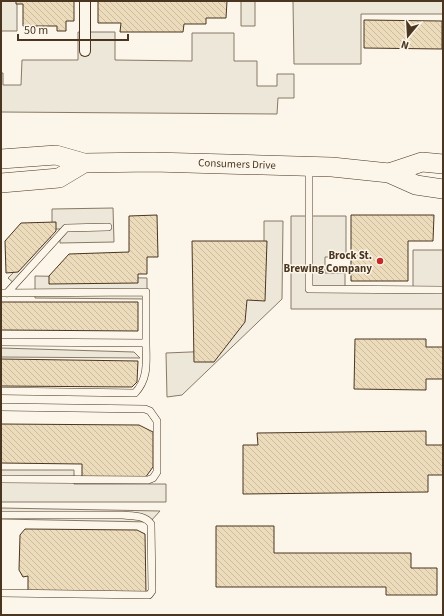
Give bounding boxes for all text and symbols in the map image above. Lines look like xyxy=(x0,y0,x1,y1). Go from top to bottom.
scale bar xyxy=(18,16,128,42)
north arrow xyxy=(388,16,428,56)
text: 50 m xyxy=(24,22,48,39)
text: N xyxy=(399,37,411,53)
street label: Consumers Drive xyxy=(198,155,277,173)
place label: Brock St. Brewing Company xyxy=(284,248,372,276)
marker: Brock St. Brewing Company xyxy=(375,256,385,266)

